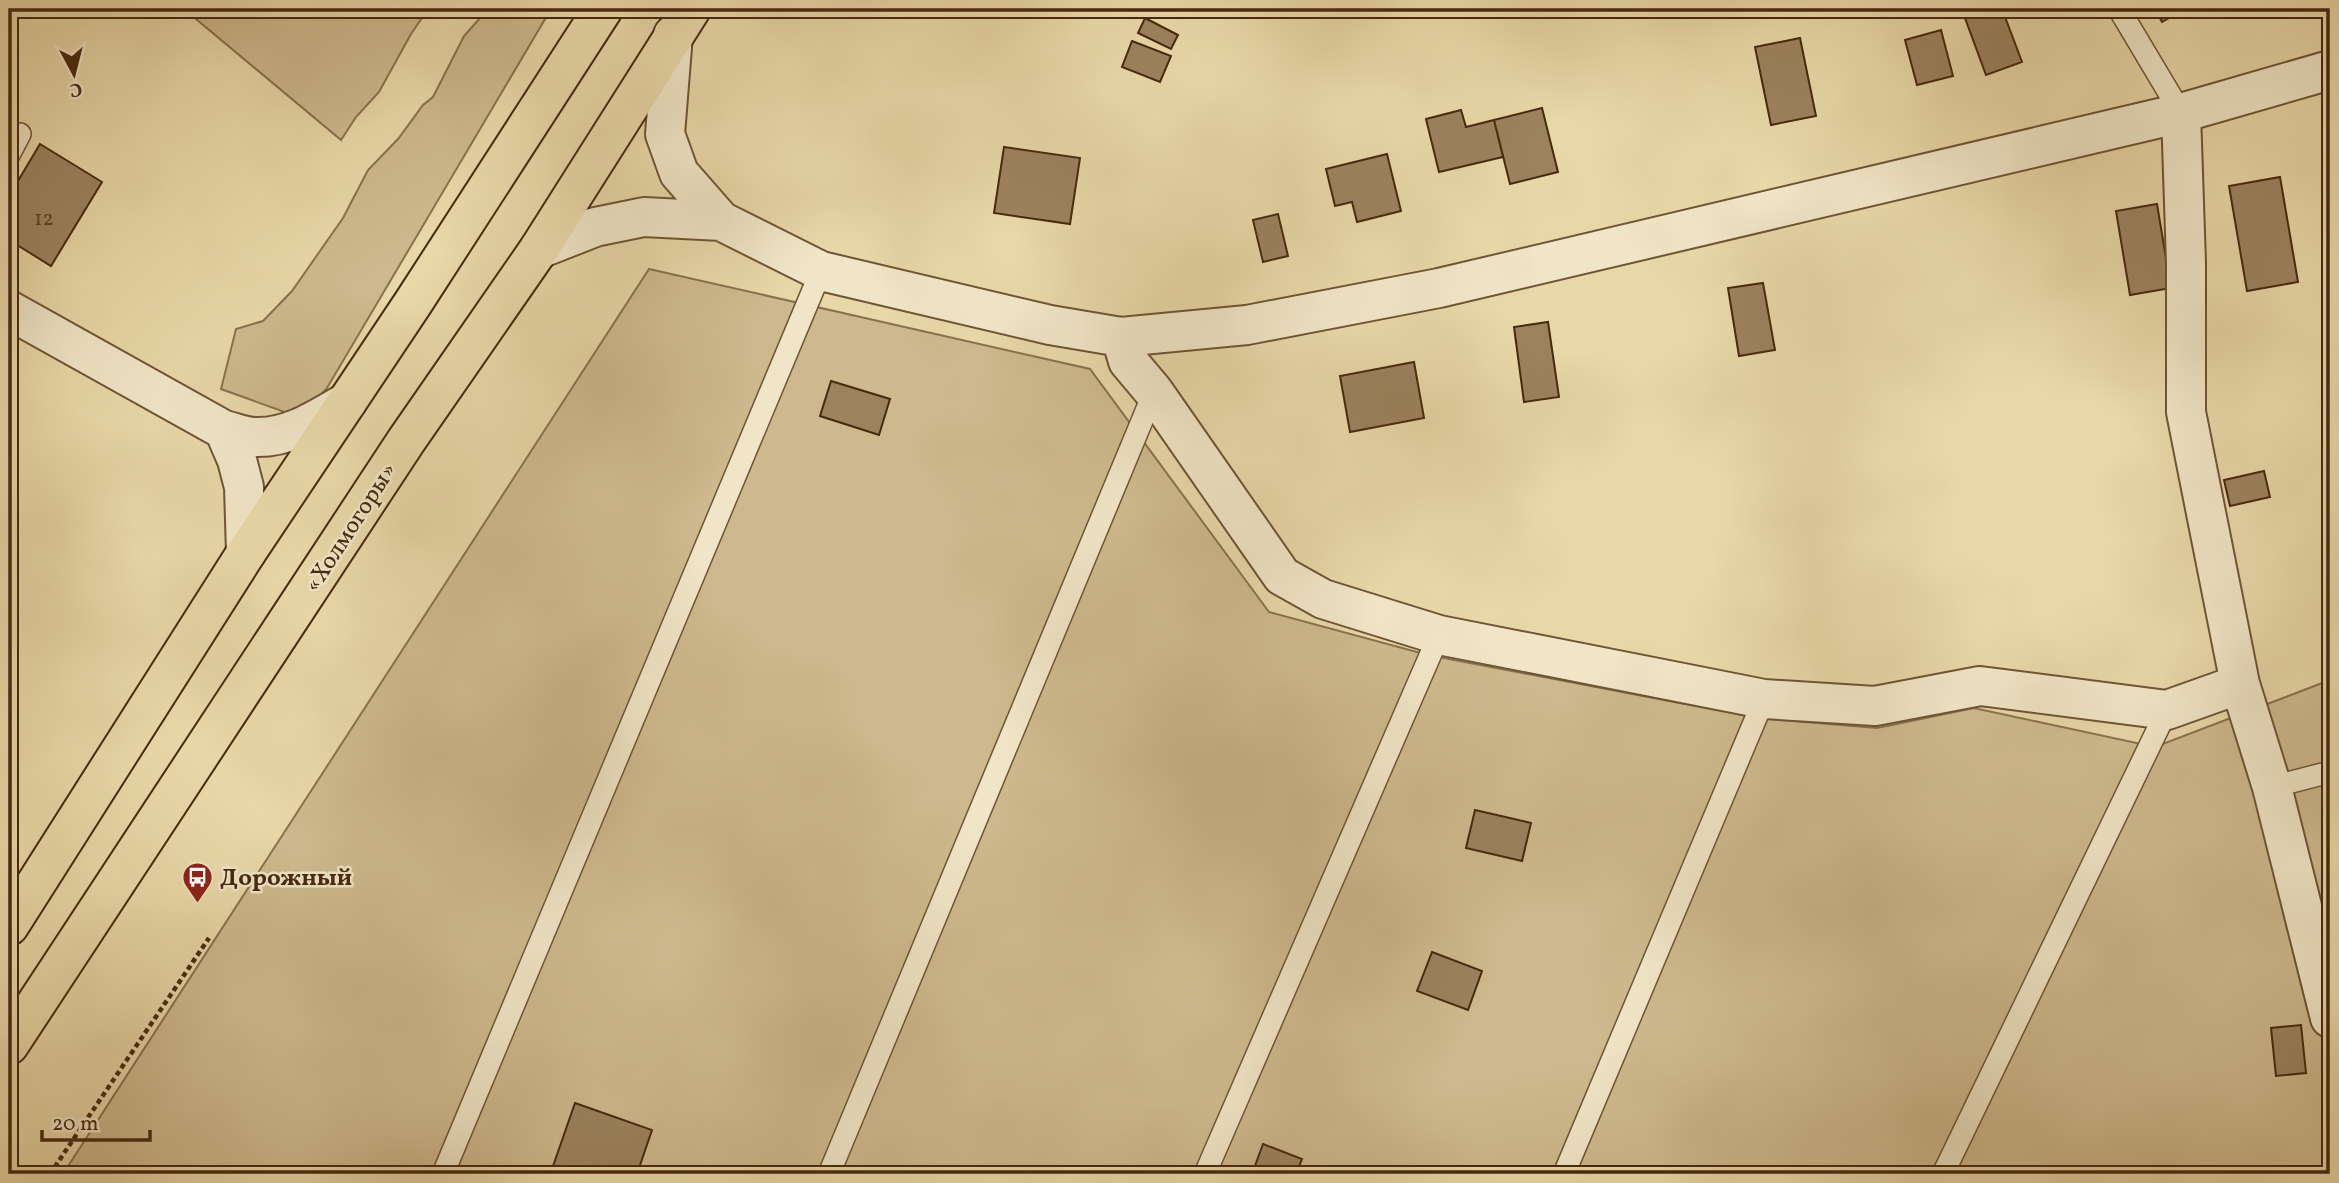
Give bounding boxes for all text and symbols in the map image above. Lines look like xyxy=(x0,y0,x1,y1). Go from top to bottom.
north arrow xyxy=(38,38,108,108)
text: С xyxy=(68,75,83,103)
house number: 12 xyxy=(34,205,54,234)
street label: «Холмогоры» xyxy=(297,457,406,600)
bus stop icon: Дорожный xyxy=(180,860,214,904)
place label: Дорожный xyxy=(220,862,352,896)
scale bar xyxy=(42,1099,150,1143)
text: 20 m xyxy=(52,1110,98,1139)

